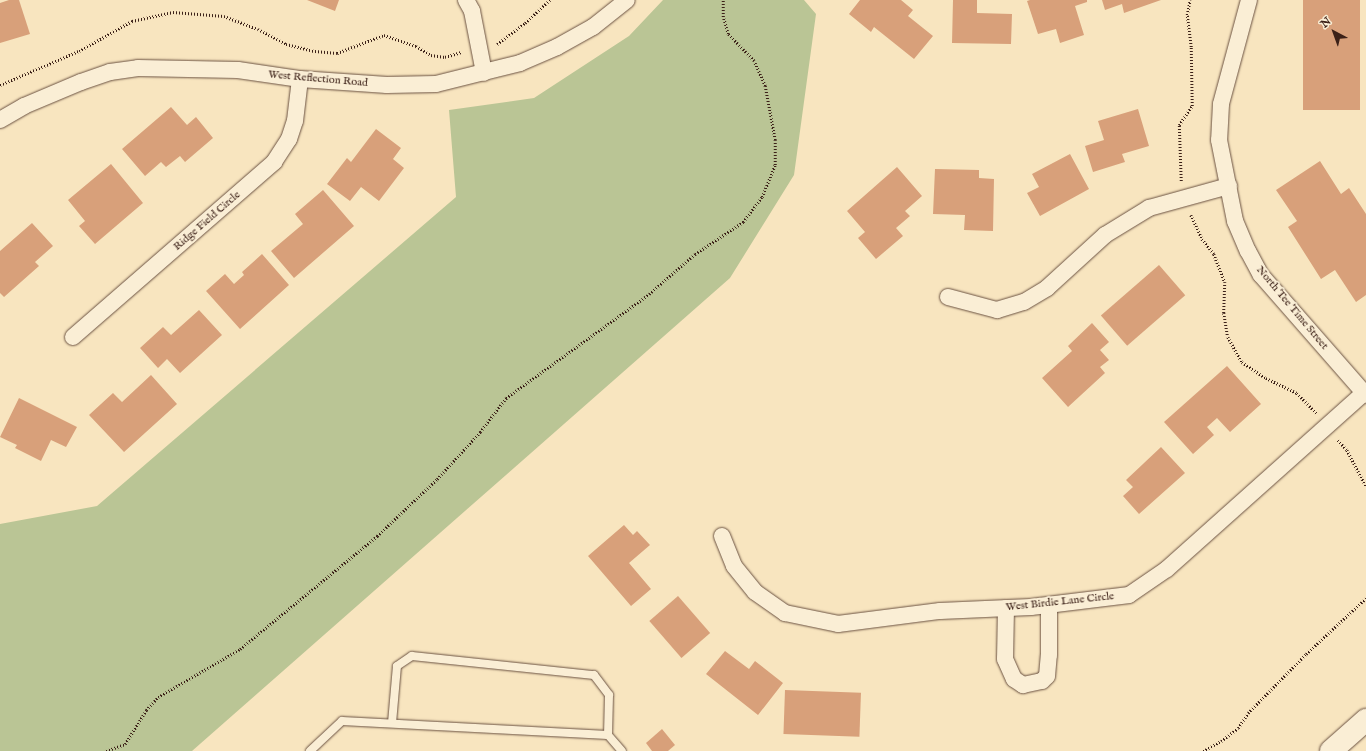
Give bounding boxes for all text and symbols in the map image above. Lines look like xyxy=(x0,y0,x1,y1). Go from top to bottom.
north arrow xyxy=(1314,12,1354,52)
text: N xyxy=(1318,15,1334,31)
street label: West Reflection Road xyxy=(268,68,368,90)
street label: Ridge Field Circle xyxy=(171,188,243,254)
street label: North Tee Time Street xyxy=(1253,264,1331,352)
street label: West Birdie Lane Circle xyxy=(1005,590,1115,614)

